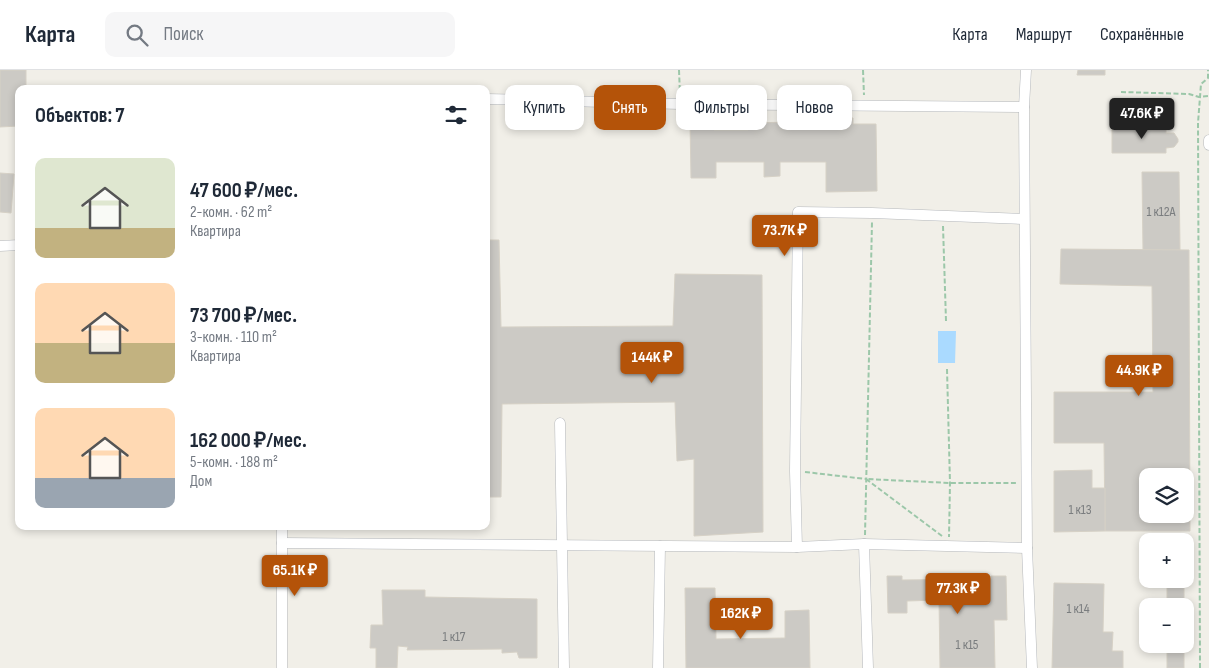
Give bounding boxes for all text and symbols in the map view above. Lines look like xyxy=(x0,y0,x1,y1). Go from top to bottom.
search box xyxy=(105,12,455,57)
text: Карта xyxy=(25,20,75,49)
icon: search xyxy=(123,21,151,49)
text: Поиск xyxy=(163,23,204,46)
text: Карта xyxy=(952,24,988,45)
text: Маршрут xyxy=(1016,24,1072,45)
text: Сохранённые xyxy=(1100,24,1184,45)
chip: Купить xyxy=(505,85,584,130)
chip: Снять xyxy=(594,85,666,130)
chip: Фильтры xyxy=(676,85,767,130)
chip: Новое xyxy=(777,85,852,130)
pin: 47.6K ₽ xyxy=(1096,98,1188,140)
icon: filters xyxy=(442,101,470,129)
text: Объектов: 7 xyxy=(35,103,125,128)
text: 47.6K ₽ xyxy=(1120,104,1164,123)
icon: home xyxy=(75,178,135,238)
text: 47 600 ₽/мес. xyxy=(190,178,298,203)
text: 2-комн. · 62 m² xyxy=(190,203,272,222)
house number: 1 к12А xyxy=(1146,203,1177,220)
pin: 73.7K ₽ xyxy=(739,214,831,257)
text: 73.7K ₽ xyxy=(763,221,807,240)
text: Квартира xyxy=(190,222,241,241)
icon: home xyxy=(75,303,135,363)
text: 73 700 ₽/мес. xyxy=(190,303,297,328)
text: 3-комн. · 110 m² xyxy=(190,328,277,347)
pin: 144K ₽ xyxy=(611,342,693,384)
text: Квартира xyxy=(190,347,241,366)
text: 144K ₽ xyxy=(631,348,673,367)
pin: 44.9K ₽ xyxy=(1093,354,1185,397)
text: 44.9K ₽ xyxy=(1116,361,1162,380)
icon: home xyxy=(75,428,135,488)
text: 162 000 ₽/мес. xyxy=(190,428,307,453)
text: 5-комн. · 188 m² xyxy=(190,453,278,472)
map controls xyxy=(1139,468,1194,653)
button: layers xyxy=(1139,468,1194,523)
text: Дом xyxy=(190,472,212,491)
house number: 1 к13 xyxy=(1068,501,1092,518)
button: + xyxy=(1139,533,1194,588)
pin: 65.1K ₽ xyxy=(249,554,341,597)
text: 65.1K ₽ xyxy=(273,561,317,580)
pin: 77.3K ₽ xyxy=(912,572,1004,615)
text: 77.3K ₽ xyxy=(936,579,980,598)
pin: 162K ₽ xyxy=(700,598,782,640)
button: − xyxy=(1139,598,1194,653)
house number: 1 к14 xyxy=(1066,600,1090,617)
text: 162K ₽ xyxy=(721,604,761,623)
house number: 1 к17 xyxy=(443,628,466,645)
house number: 1 к15 xyxy=(956,636,979,653)

